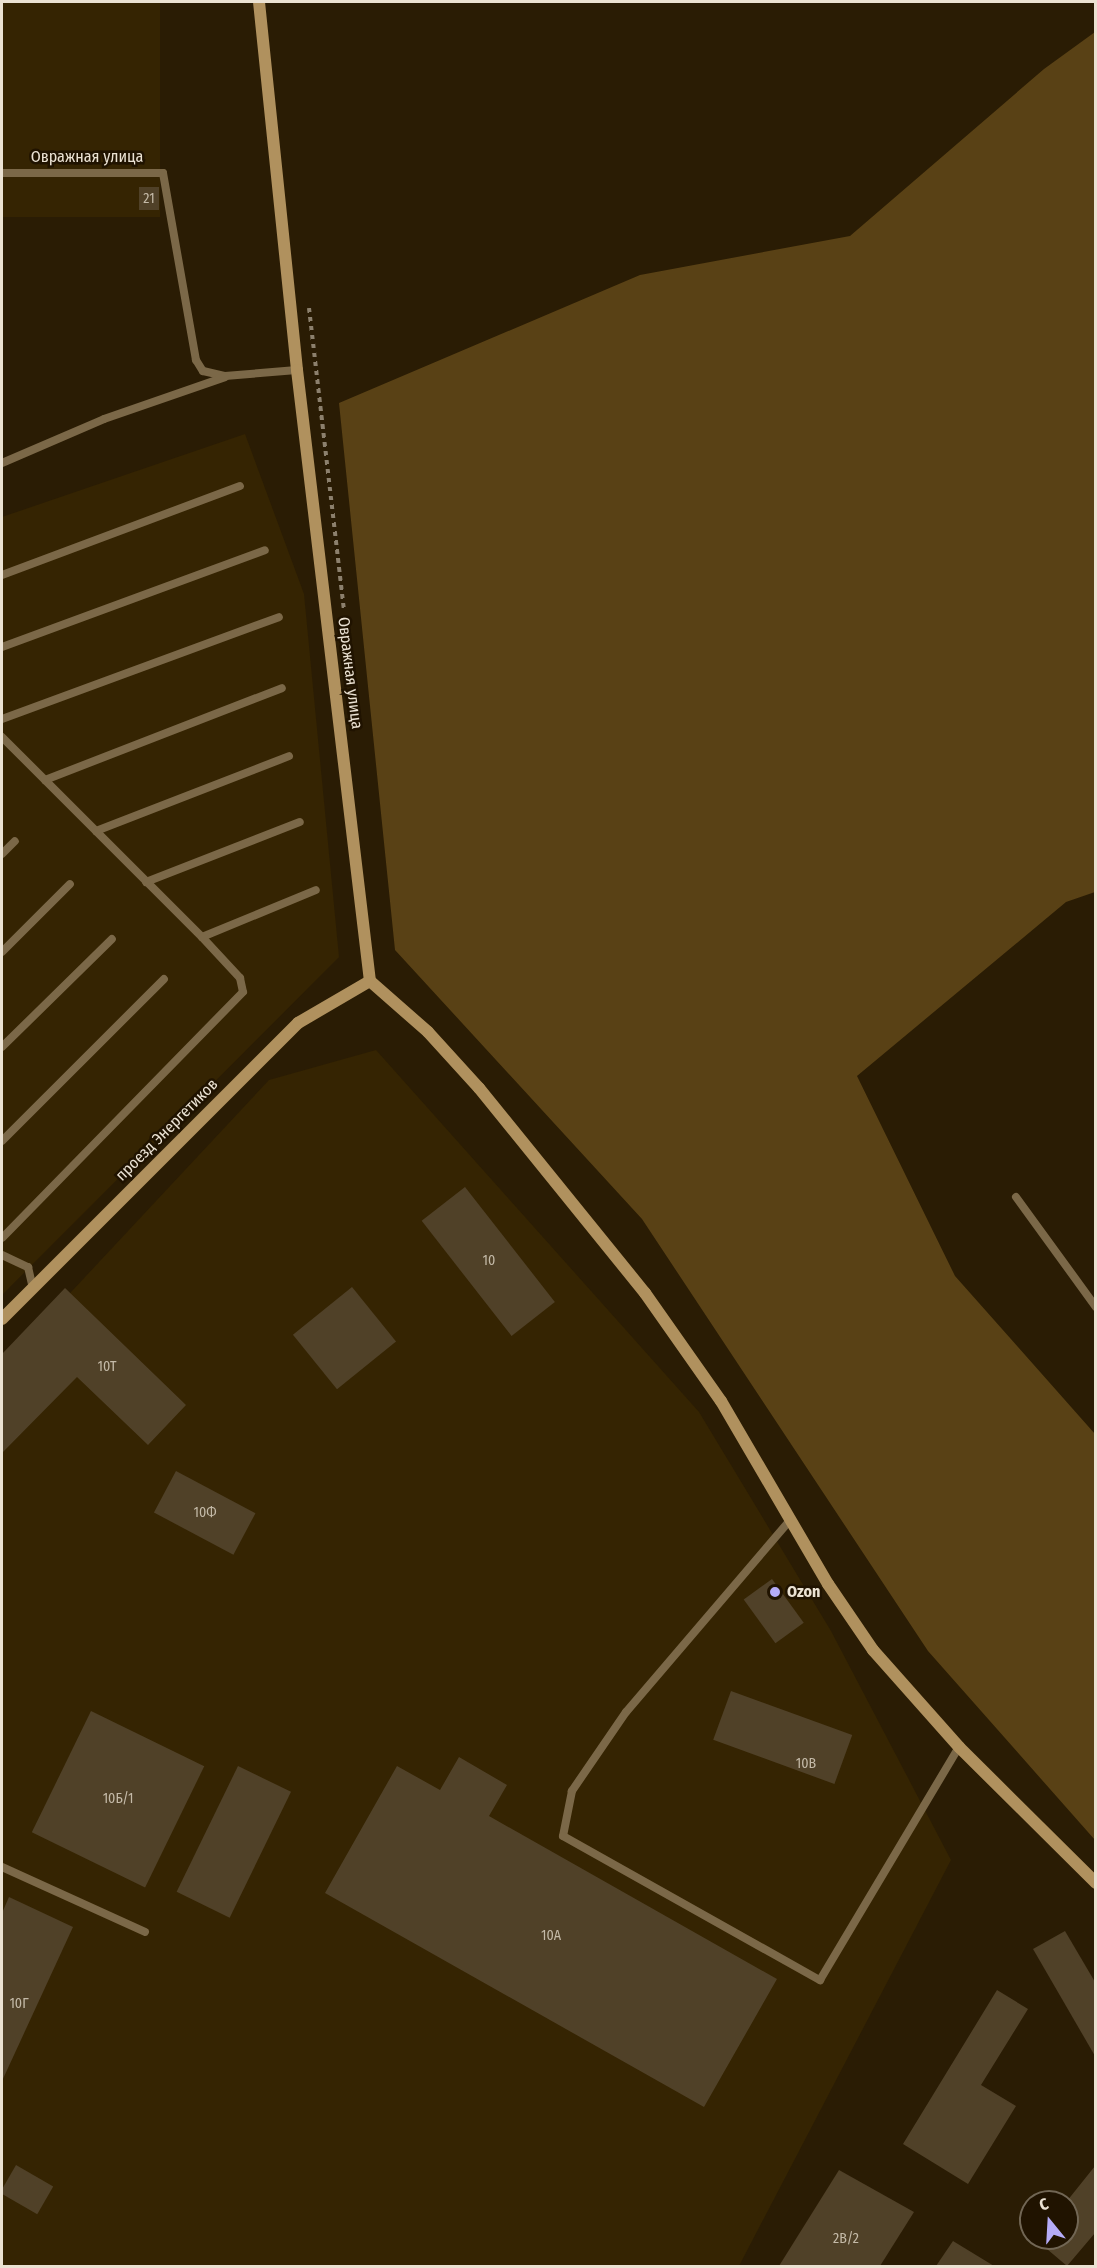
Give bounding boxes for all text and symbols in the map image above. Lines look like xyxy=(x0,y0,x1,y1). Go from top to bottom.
street label: Овражная улица xyxy=(31,147,143,167)
house number: 21 xyxy=(143,191,155,207)
street label: Овражная улица xyxy=(334,616,366,730)
street label: проезд Энергетиков xyxy=(112,1075,222,1185)
house number: 10 xyxy=(483,1253,495,1269)
house number: 10Т xyxy=(98,1359,116,1375)
house number: 10Ф xyxy=(193,1505,217,1521)
place label: Ozon xyxy=(787,1582,820,1602)
marker: Ozon xyxy=(768,1585,782,1599)
house number: 10В xyxy=(796,1756,816,1772)
house number: 10Б/1 xyxy=(103,1791,133,1807)
house number: 10А xyxy=(541,1928,561,1944)
house number: 10Г xyxy=(9,1996,29,2012)
north arrow xyxy=(1019,2190,1079,2250)
text: С xyxy=(1037,2194,1051,2215)
house number: 2В/2 xyxy=(833,2231,859,2247)

